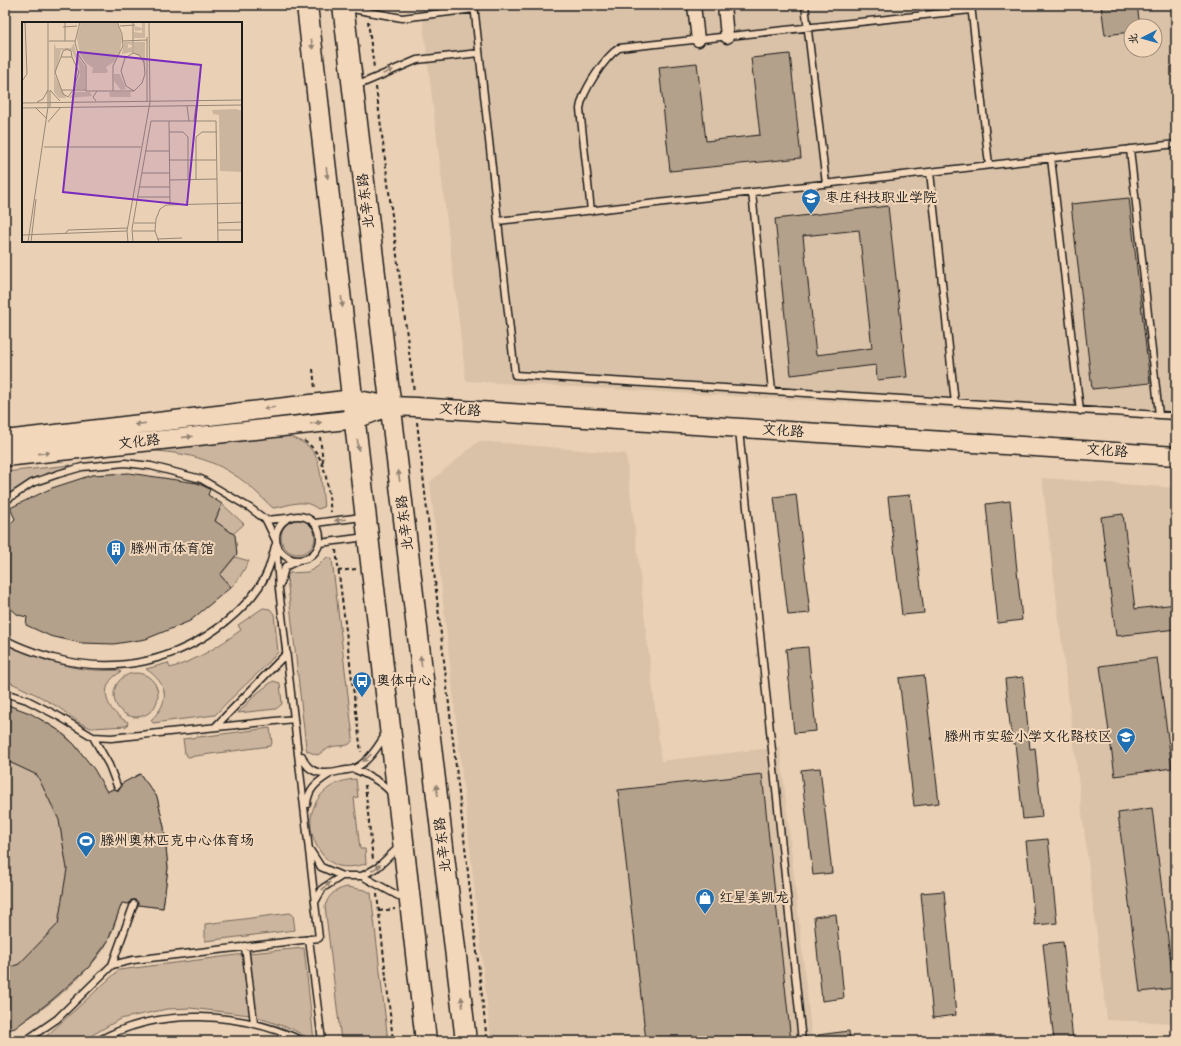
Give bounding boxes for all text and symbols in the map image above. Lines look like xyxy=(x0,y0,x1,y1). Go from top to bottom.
north arrow xyxy=(1123,18,1163,58)
inset map xyxy=(22,22,242,242)
text: 北 xyxy=(1126,33,1142,45)
one-way arrow xyxy=(309,38,315,50)
one-way arrow xyxy=(383,69,394,75)
one-way arrow xyxy=(324,167,330,179)
street label: 北辛东路 xyxy=(353,172,379,230)
school or university icon: 枣庄科技职业学院 xyxy=(800,187,822,215)
place label: 枣庄科技职业学院 xyxy=(825,188,937,208)
one-way arrow xyxy=(339,296,345,308)
street label: 文化路 xyxy=(438,399,482,421)
one-way arrow xyxy=(263,405,275,412)
one-way arrow xyxy=(310,419,322,426)
street label: 文化路 xyxy=(761,420,805,442)
one-way arrow xyxy=(134,421,146,427)
street label: 文化路 xyxy=(117,430,161,454)
one-way arrow xyxy=(181,434,193,440)
one-way arrow xyxy=(355,439,362,451)
street label: 文化路 xyxy=(1085,440,1129,462)
one-way arrow xyxy=(38,449,50,456)
one-way arrow xyxy=(396,470,402,482)
street label: 北辛东路 xyxy=(392,494,418,552)
one-way arrow xyxy=(334,516,346,523)
building icon: 滕州市体育馆 xyxy=(105,538,127,566)
place label: 滕州市体育馆 xyxy=(130,539,214,559)
one-way arrow xyxy=(418,655,424,667)
bus stop icon: 奥体中心 xyxy=(351,670,373,698)
place label: 奥体中心 xyxy=(376,671,432,691)
school or university icon: 滕州市实验小学文化路校区 xyxy=(1115,726,1137,754)
place label: 滕州市实验小学文化路校区 xyxy=(944,727,1112,747)
one-way arrow xyxy=(362,753,372,763)
one-way arrow xyxy=(433,784,440,796)
street label: 北辛东路 xyxy=(430,816,456,874)
sports icon: 滕州奥林匹克中心体育场 xyxy=(75,830,97,858)
place label: 滕州奥林匹克中心体育场 xyxy=(100,831,254,851)
one-way arrow xyxy=(370,864,381,871)
one-way arrow xyxy=(321,882,331,891)
shop icon: 红星美凯龙 xyxy=(694,887,716,915)
place label: 红星美凯龙 xyxy=(719,888,789,908)
one-way arrow xyxy=(459,996,465,1008)

